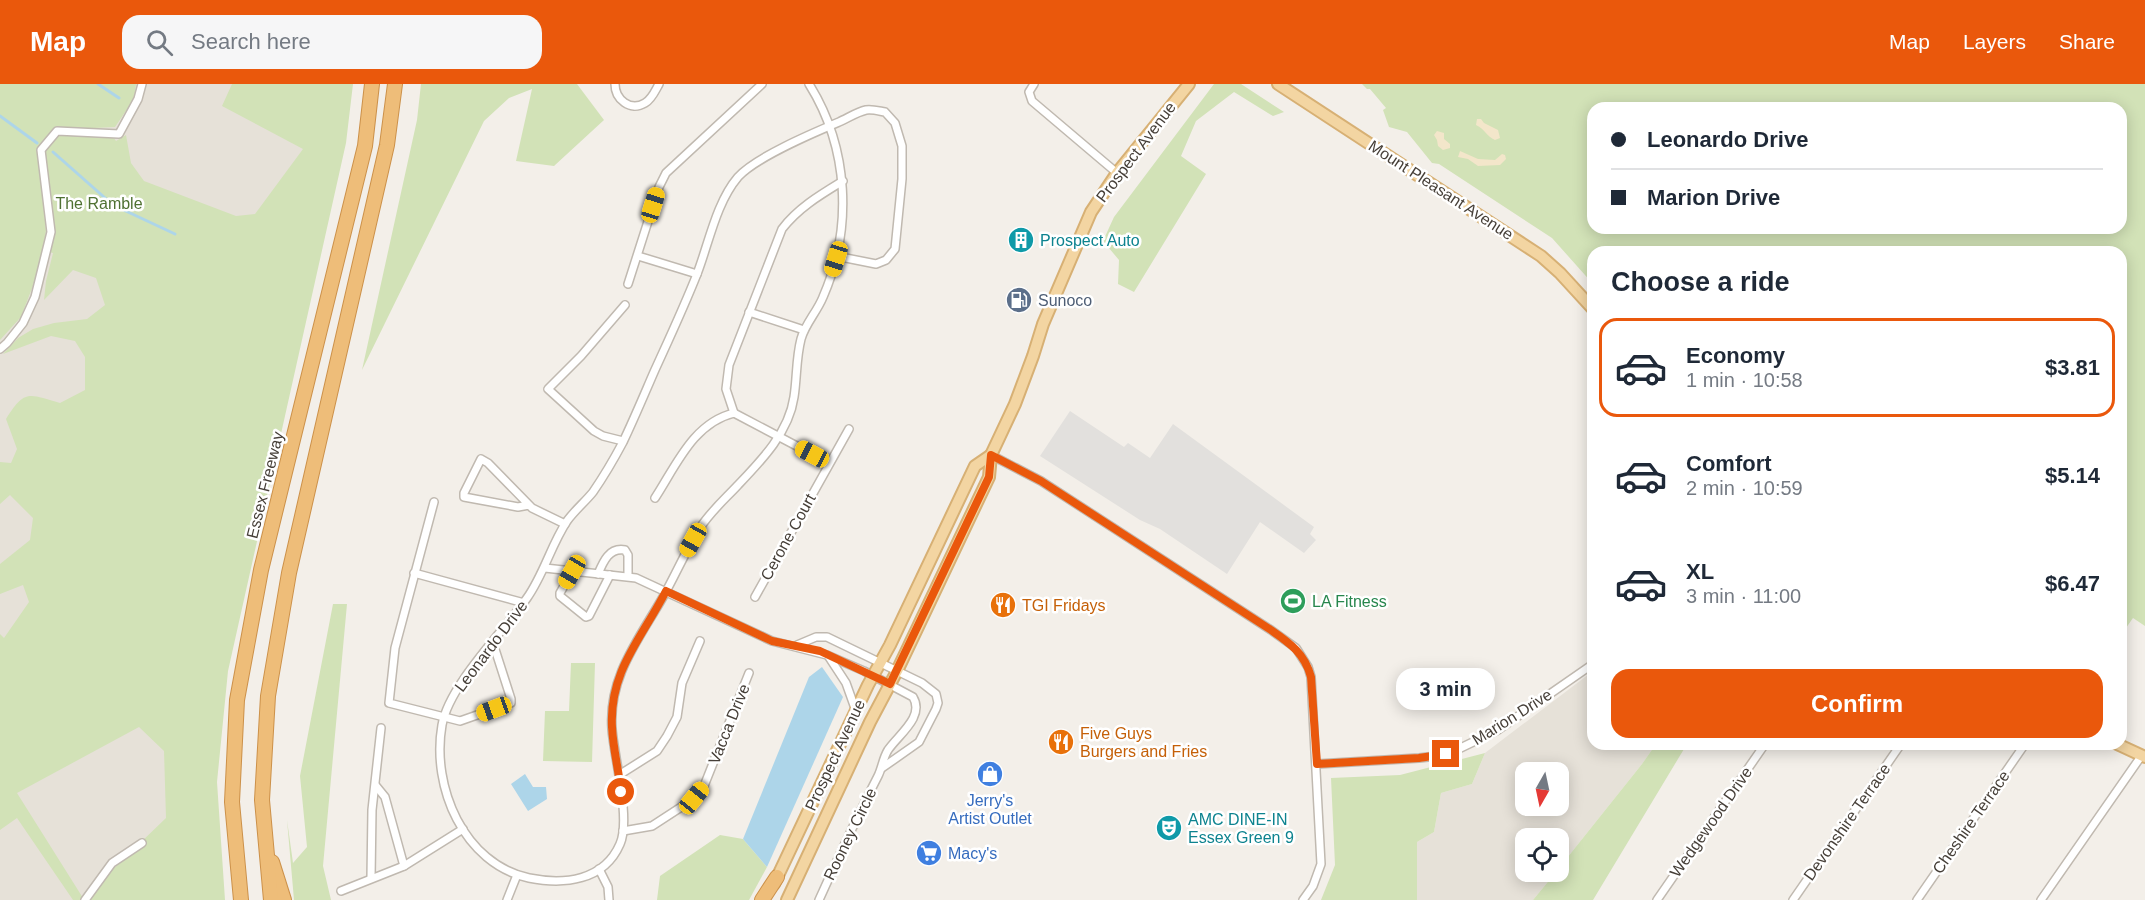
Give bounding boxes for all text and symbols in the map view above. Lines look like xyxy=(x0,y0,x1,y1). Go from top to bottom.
search box xyxy=(122,15,542,69)
text: Map xyxy=(30,26,86,57)
icon: search xyxy=(143,26,176,59)
text: Search here xyxy=(191,29,311,54)
text: Map xyxy=(1889,30,1930,53)
text: Layers xyxy=(1963,30,2026,53)
text: Share xyxy=(2059,30,2115,53)
street label: Prospect Avenue xyxy=(1093,99,1179,205)
text: Leonardo Drive xyxy=(1647,127,1808,152)
street label: Mount Pleasant Avenue xyxy=(1366,137,1516,243)
car xyxy=(639,185,667,225)
text: Marion Drive xyxy=(1647,185,1780,210)
park label: The Ramble xyxy=(55,195,143,212)
building icon: Prospect Auto xyxy=(1006,225,1036,255)
place label: Prospect Auto xyxy=(1040,232,1140,249)
car xyxy=(822,239,850,279)
text: Choose a ride xyxy=(1611,267,1790,297)
fuel station icon: Sunoco xyxy=(1004,285,1034,315)
place label: Sunoco xyxy=(1038,292,1092,309)
icon: car xyxy=(1614,341,1668,395)
text: Economy xyxy=(1686,343,1785,368)
text: $3.81 xyxy=(2045,355,2100,380)
text: 1 min · 10:58 xyxy=(1686,369,1803,391)
street label: Essex Freeway xyxy=(244,430,286,540)
car xyxy=(792,438,832,470)
icon: car xyxy=(1614,449,1668,503)
text: Comfort xyxy=(1686,451,1772,476)
text: $5.14 xyxy=(2045,463,2100,488)
text: 2 min · 10:59 xyxy=(1686,477,1803,499)
street label: Cerone Court xyxy=(757,490,819,583)
car xyxy=(676,520,710,560)
car xyxy=(555,552,589,592)
icon: car xyxy=(1614,557,1668,611)
text: XL xyxy=(1686,559,1714,584)
text: $6.47 xyxy=(2045,571,2100,596)
text: 3 min · 11:00 xyxy=(1686,585,1801,607)
sports icon: LA Fitness xyxy=(1278,586,1308,616)
restaurant icon: TGI Fridays xyxy=(988,590,1018,620)
place label: LA Fitness xyxy=(1312,593,1387,610)
street label: Leonardo Drive xyxy=(451,597,531,695)
place label: TGI Fridays xyxy=(1022,597,1106,614)
callout: 3 min xyxy=(1396,667,1496,709)
button: Confirm xyxy=(1611,669,2103,738)
text: 3 min xyxy=(1419,678,1472,700)
street label: Vacca Drive xyxy=(705,681,753,767)
street label: Marion Drive xyxy=(1469,686,1555,748)
car xyxy=(474,694,514,724)
street label: Prospect Avenue xyxy=(802,697,868,813)
place label: Five Guys Burgers and Fries xyxy=(1080,725,1207,760)
restaurant icon: Five Guys Burgers and Fries xyxy=(1046,727,1076,757)
route end xyxy=(1432,740,1459,767)
shop icon: Jerry's Artist Outlet xyxy=(975,759,1005,789)
street label: Devonshire Terrace xyxy=(1800,760,1894,884)
north arrow xyxy=(1515,762,1569,816)
map controls xyxy=(1515,762,1569,882)
street label: Wedgewood Drive xyxy=(1667,764,1755,880)
street label: Cheshire Terrace xyxy=(1929,767,2013,877)
route start xyxy=(607,778,634,805)
car xyxy=(676,778,712,818)
street label: Rooney Circle xyxy=(820,785,880,883)
place label: Jerry's Artist Outlet xyxy=(948,792,1032,827)
place label: AMC DINE-IN Essex Green 9 xyxy=(1188,811,1294,846)
theatre icon: AMC DINE-IN Essex Green 9 xyxy=(1154,813,1184,843)
button: locate xyxy=(1515,828,1569,882)
supermarket icon: Macy's xyxy=(914,838,944,868)
place label: Macy's xyxy=(948,845,997,862)

